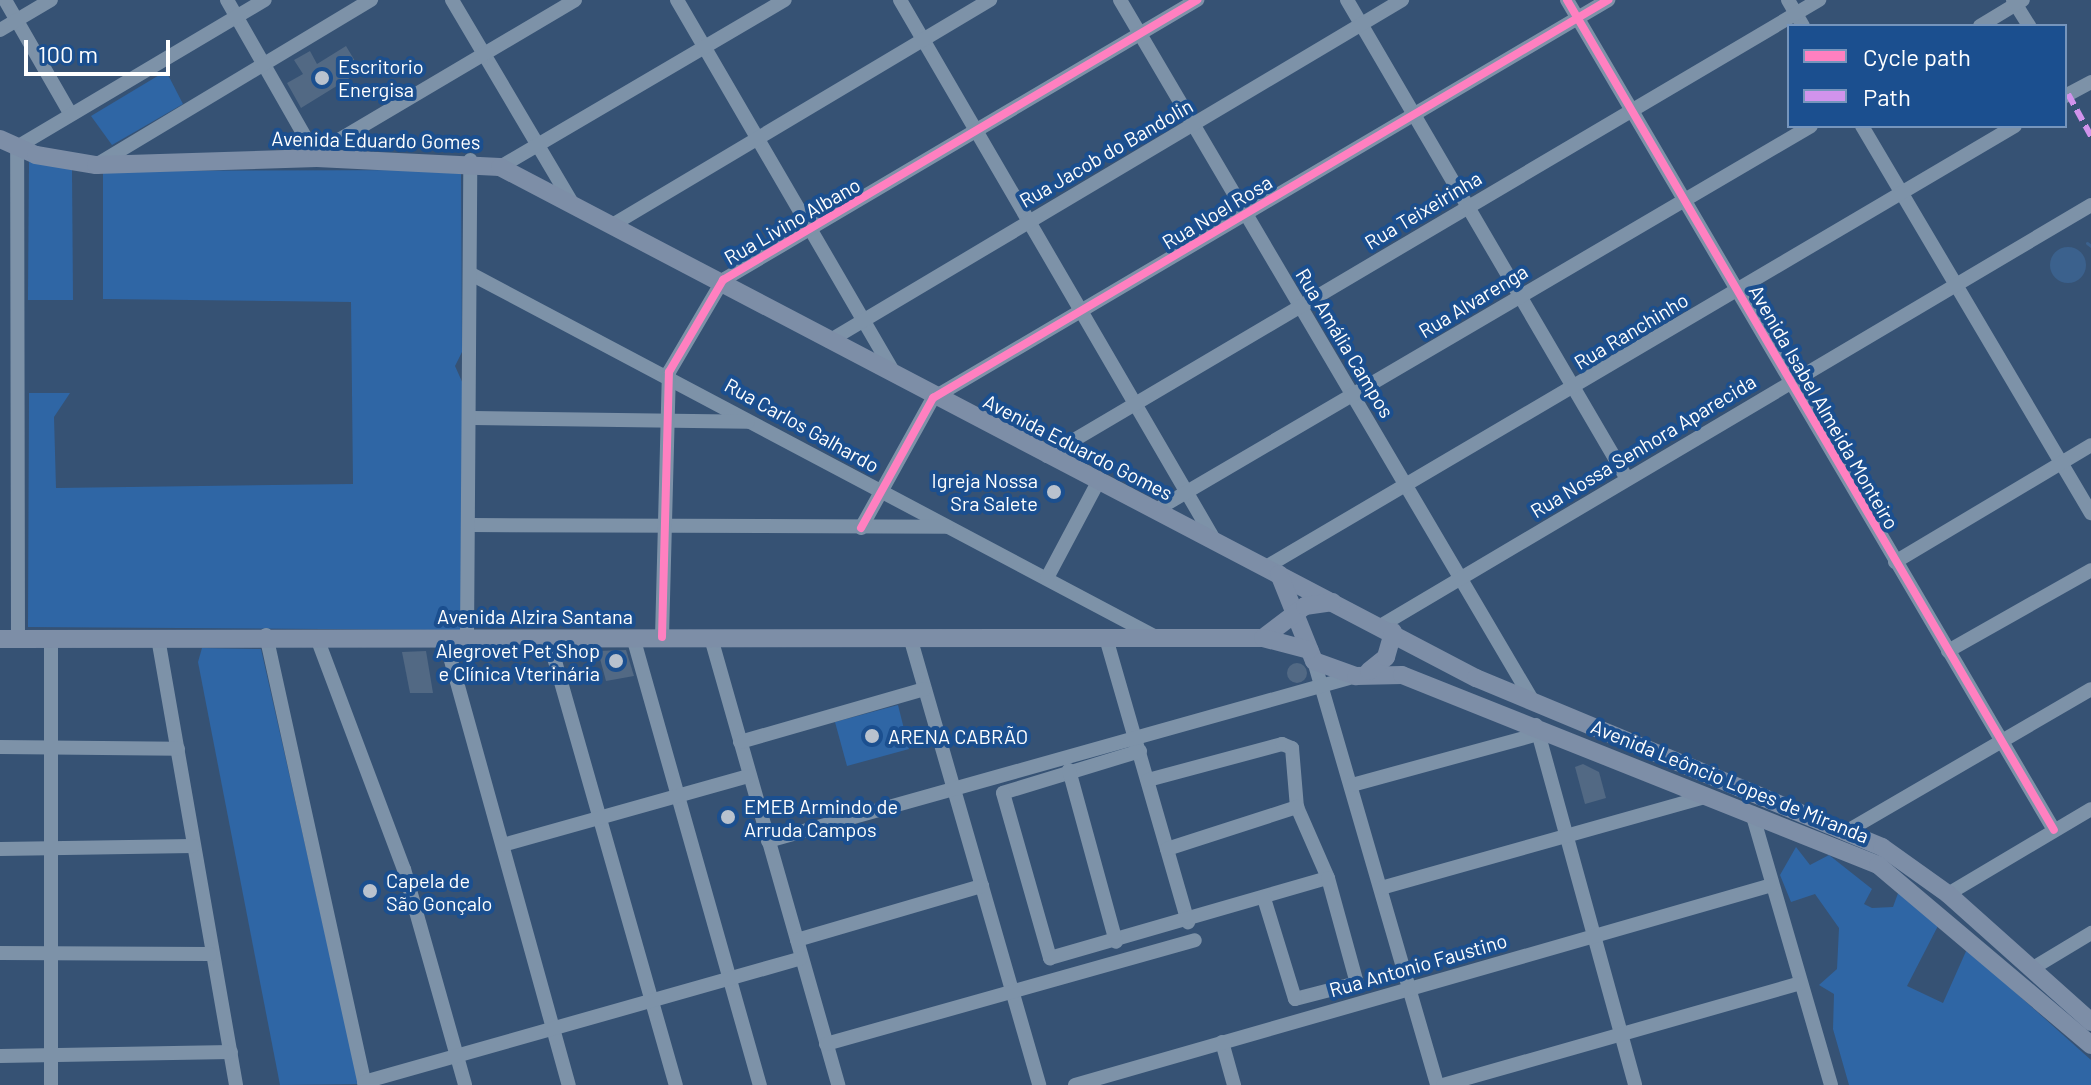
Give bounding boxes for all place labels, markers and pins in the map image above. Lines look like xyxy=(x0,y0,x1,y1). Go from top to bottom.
place label: Escritorio Energisa xyxy=(338,54,424,101)
marker: Escritorio Energisa xyxy=(313,69,331,87)
place label: Igreja Nossa Sra Salete xyxy=(932,468,1038,515)
marker: Igreja Nossa Sra Salete xyxy=(1045,483,1063,501)
place label: Alegrovet Pet Shop e Clínica Vterinária xyxy=(436,638,600,685)
marker: Alegrovet Pet Shop e Clínica Vterinária xyxy=(607,652,625,670)
place label: ARENA CABRÃO xyxy=(888,724,1028,748)
marker: ARENA CABRÃO xyxy=(863,727,881,745)
place label: EMEB Armindo de Arruda Campos xyxy=(744,794,898,841)
marker: EMEB Armindo de Arruda Campos xyxy=(719,808,737,826)
place label: Capela de São Gonçalo xyxy=(386,868,492,915)
marker: Capela de São Gonçalo xyxy=(361,882,379,900)

